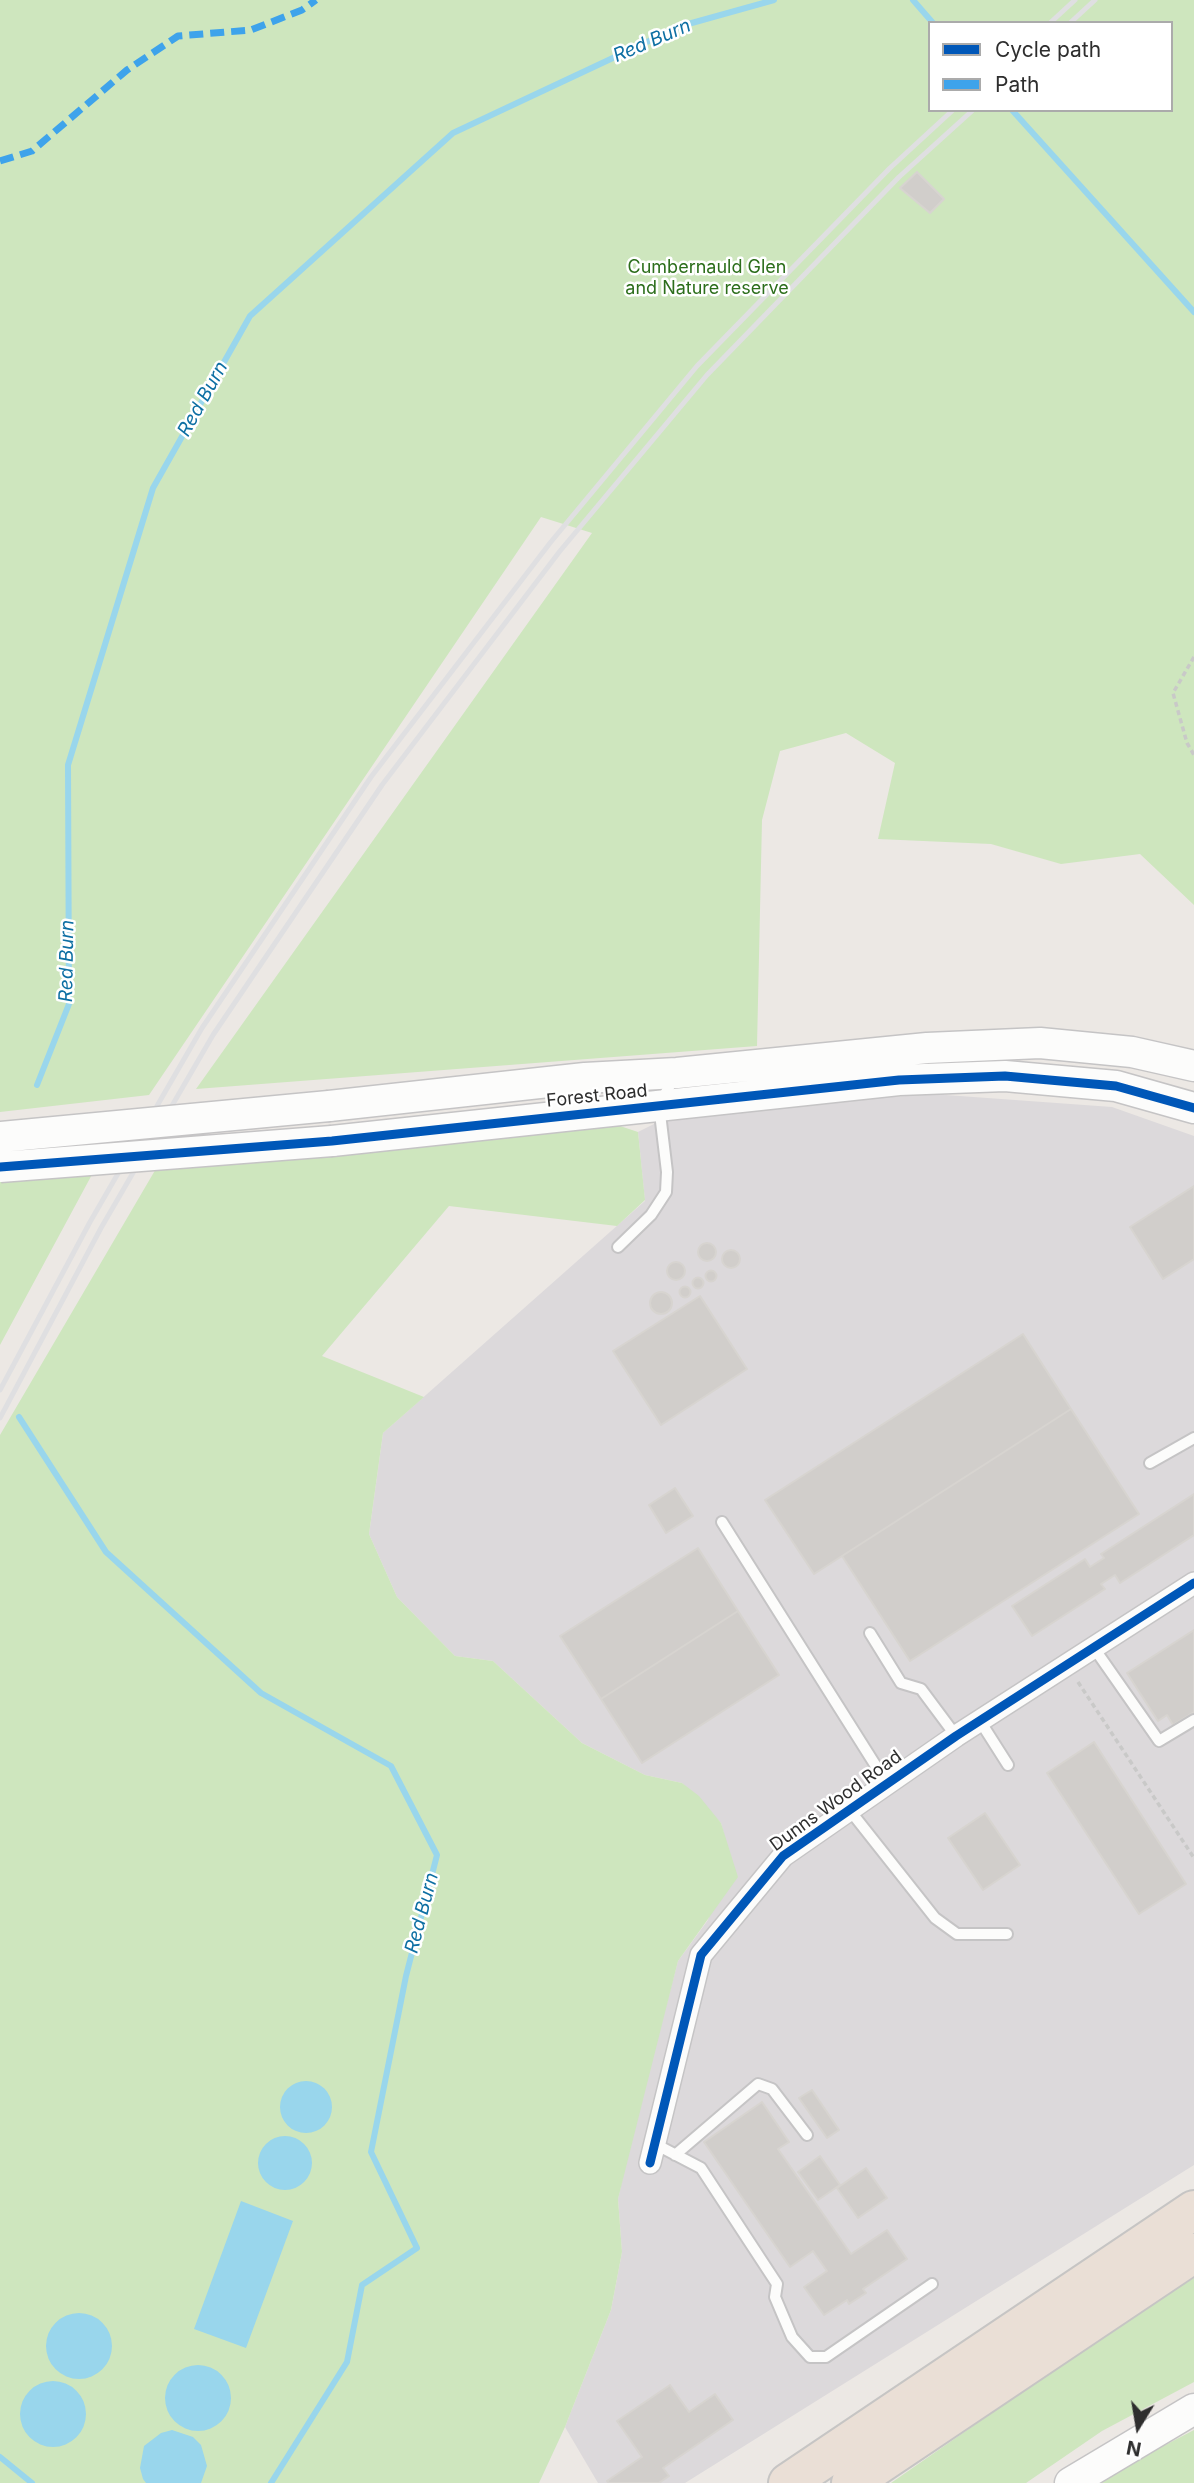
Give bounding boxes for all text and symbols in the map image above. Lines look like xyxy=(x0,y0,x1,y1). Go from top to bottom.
water label: Red Burn xyxy=(610,14,694,68)
legend xyxy=(928,21,1173,112)
text: Cycle path xyxy=(995,37,1101,62)
text: Path xyxy=(995,72,1040,97)
park label: Cumbernauld Glen and Nature reserve xyxy=(625,257,789,300)
water label: Red Burn xyxy=(173,358,233,440)
water label: Red Burn xyxy=(55,920,79,1002)
street label: Forest Road xyxy=(545,1080,649,1112)
street label: Dunns Wood Road xyxy=(766,1746,906,1856)
water label: Red Burn xyxy=(400,1870,444,1956)
north arrow xyxy=(1103,2392,1173,2462)
text: N xyxy=(1125,2435,1143,2461)

